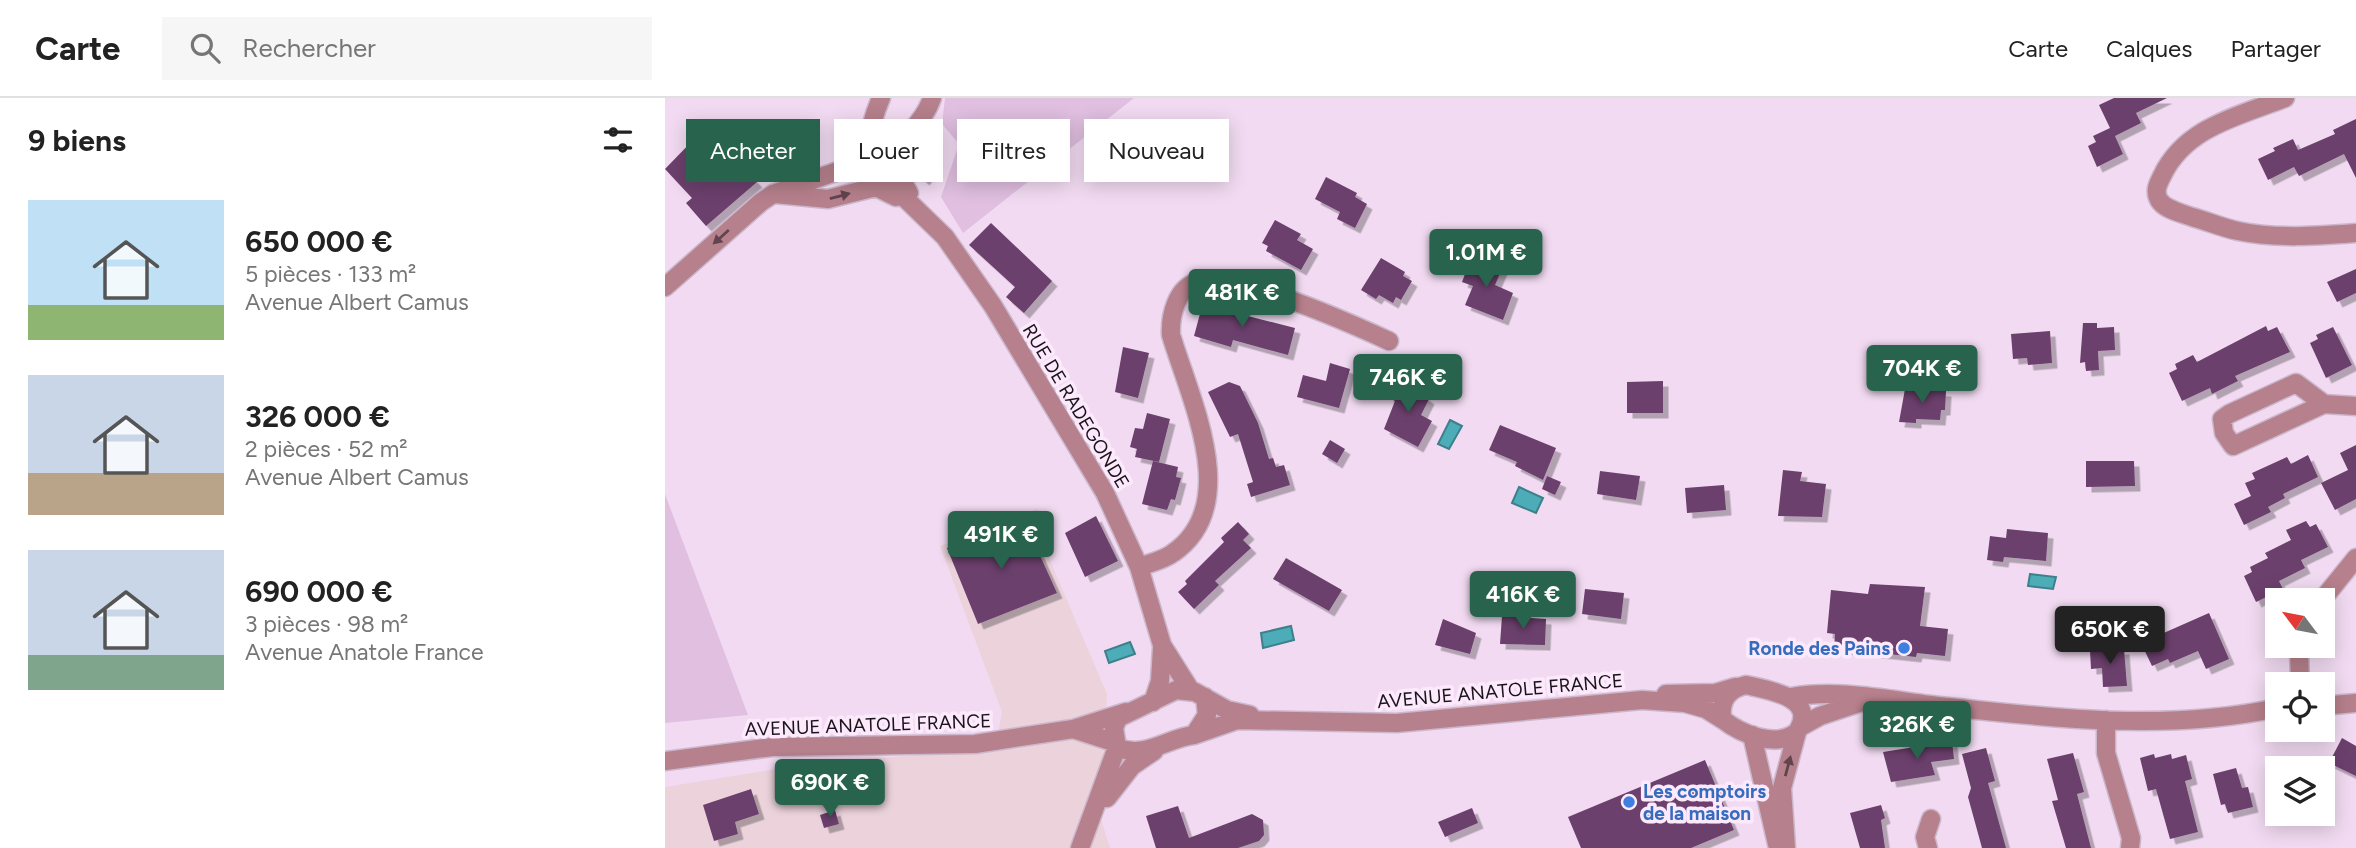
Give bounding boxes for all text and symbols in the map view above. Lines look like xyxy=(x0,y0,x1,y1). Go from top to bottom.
search box xyxy=(162,17,652,80)
text: Carte xyxy=(35,29,120,68)
icon: search xyxy=(186,29,224,67)
text: Rechercher xyxy=(242,32,376,64)
text: Carte xyxy=(2008,34,2068,63)
text: Calques xyxy=(2106,34,2192,63)
text: Partager xyxy=(2230,34,2321,63)
chip: Acheter xyxy=(686,119,820,182)
chip: Louer xyxy=(834,119,943,182)
chip: Filtres xyxy=(957,119,1070,182)
chip: Nouveau xyxy=(1084,119,1229,182)
icon: filters xyxy=(599,121,637,159)
text: 9 biens xyxy=(28,122,126,159)
one-way arrow xyxy=(830,190,852,201)
text: 650 000 € xyxy=(245,223,393,260)
icon: home xyxy=(84,228,168,312)
one-way arrow xyxy=(712,229,730,245)
pin: 1.01M € xyxy=(1421,230,1551,289)
text: 1.01M € xyxy=(1445,238,1527,266)
text: 5 pièces · 133 m² xyxy=(245,260,416,288)
pin: 481K € xyxy=(1185,270,1299,329)
text: 481K € xyxy=(1204,278,1280,306)
text: Avenue Albert Camus xyxy=(245,288,469,316)
street label: RUE DE RADEGONDE xyxy=(1018,320,1134,492)
pin: 704K € xyxy=(1865,345,1979,405)
pin: 746K € xyxy=(1351,354,1465,414)
text: 704K € xyxy=(1882,354,1962,382)
text: 746K € xyxy=(1369,363,1447,391)
text: 326 000 € xyxy=(245,398,390,435)
icon: home xyxy=(84,403,168,487)
text: 2 pièces · 52 m² xyxy=(245,435,408,463)
text: Avenue Albert Camus xyxy=(245,463,469,491)
pin: 491K € xyxy=(944,512,1058,571)
text: 491K € xyxy=(964,520,1038,548)
pin: 416K € xyxy=(1466,572,1580,631)
text: 690 000 € xyxy=(245,573,393,610)
icon: home xyxy=(84,578,168,662)
text: 416K € xyxy=(1486,580,1560,608)
north arrow xyxy=(2265,588,2335,658)
map controls xyxy=(2265,588,2335,826)
pin: 650K € xyxy=(2053,606,2167,666)
text: 3 pièces · 98 m² xyxy=(245,610,408,638)
text: 650K € xyxy=(2071,615,2149,643)
place label: Ronde des Pains xyxy=(1748,637,1890,660)
text: Avenue Anatole France xyxy=(245,638,483,666)
marker: Ronde des Pains xyxy=(1896,640,1912,656)
street label: AVENUE ANATOLE FRANCE xyxy=(1376,669,1624,713)
button: locate xyxy=(2265,672,2335,742)
pin: 326K € xyxy=(1860,702,1974,761)
street label: AVENUE ANATOLE FRANCE xyxy=(744,709,992,741)
text: 326K € xyxy=(1879,710,1955,738)
one-way arrow xyxy=(1783,755,1794,777)
button: layers xyxy=(2265,756,2335,826)
pin: 690K € xyxy=(773,760,887,819)
text: 690K € xyxy=(791,768,869,796)
place label: Les comptoirs de la maison xyxy=(1643,780,1766,825)
marker: Les comptoirs de la maison xyxy=(1621,794,1637,810)

